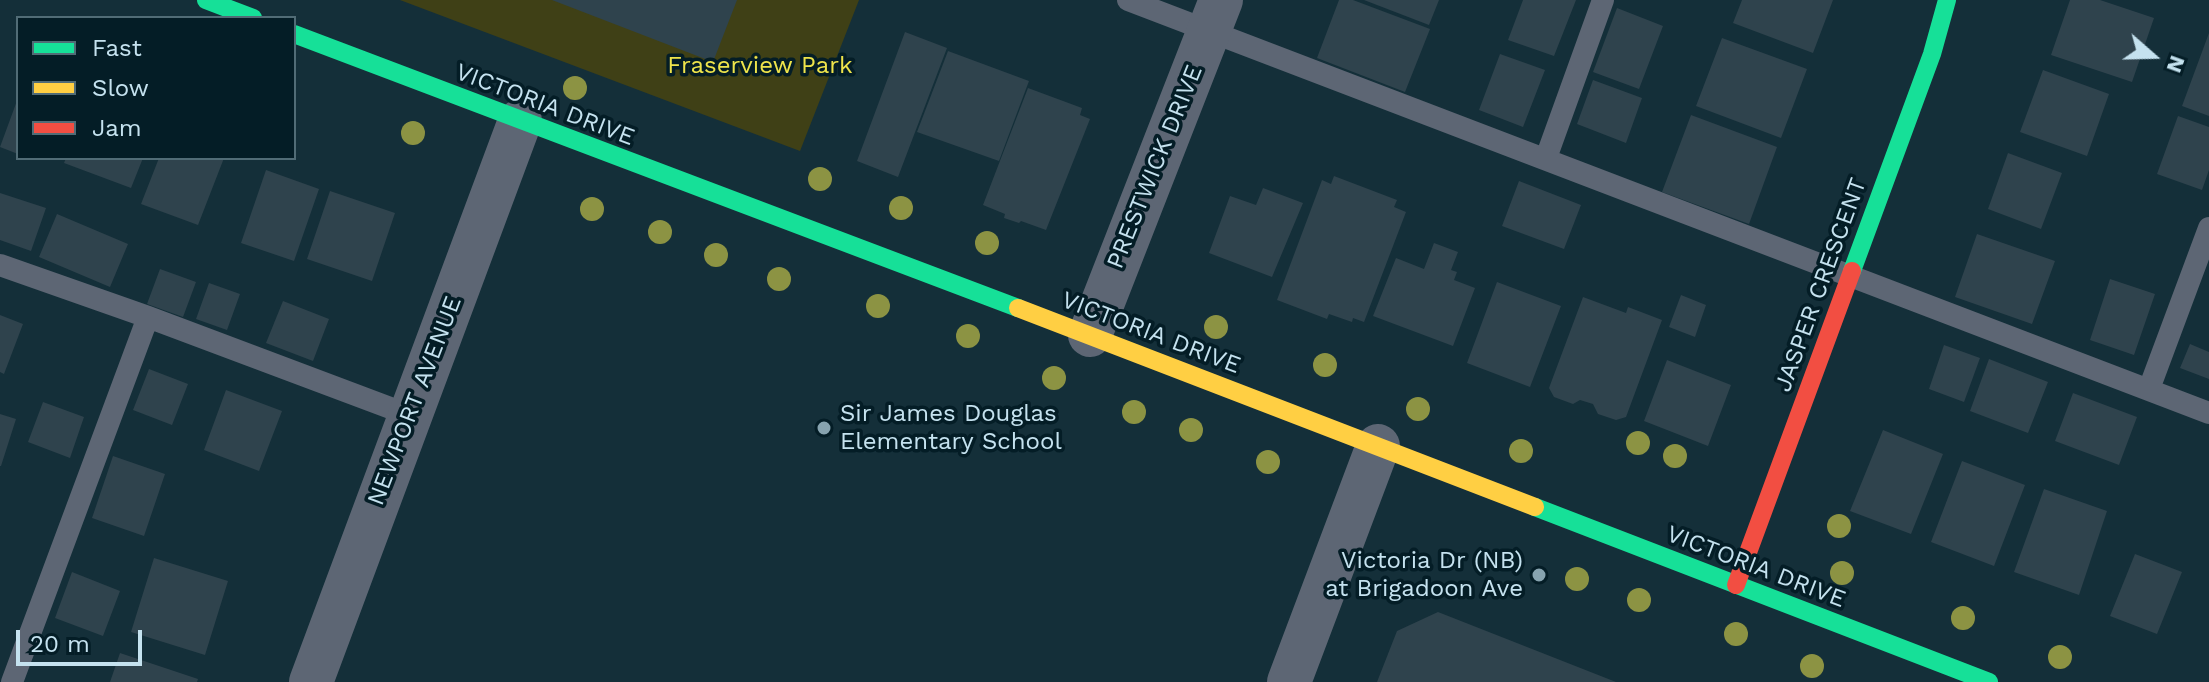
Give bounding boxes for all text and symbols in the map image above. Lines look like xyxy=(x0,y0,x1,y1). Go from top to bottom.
legend xyxy=(16,16,296,160)
north arrow xyxy=(2113,16,2193,96)
text: Fast xyxy=(92,34,142,62)
park label: Fraserview Park xyxy=(667,52,853,80)
text: N xyxy=(2161,52,2191,76)
street label: VICTORIA DRIVE xyxy=(451,58,639,152)
street label: PRESTWICK DRIVE xyxy=(1101,61,1209,273)
text: Slow xyxy=(92,74,149,102)
text: Jam xyxy=(92,114,142,142)
street label: JASPER CRESCENT xyxy=(1769,174,1873,396)
street label: VICTORIA DRIVE xyxy=(1057,286,1245,380)
street label: NEWPORT AVENUE xyxy=(362,292,468,510)
place label: Sir James Douglas Elementary School xyxy=(840,400,1062,456)
marker: Sir James Douglas Elementary School xyxy=(815,419,833,437)
street label: VICTORIA DRIVE xyxy=(1662,520,1850,614)
place label: Victoria Dr (NB) at Brigadoon Ave xyxy=(1325,547,1523,603)
marker: Victoria Dr (NB) at Brigadoon Ave xyxy=(1530,566,1548,584)
scale bar xyxy=(20,614,146,664)
text: 20 m xyxy=(30,630,90,658)

